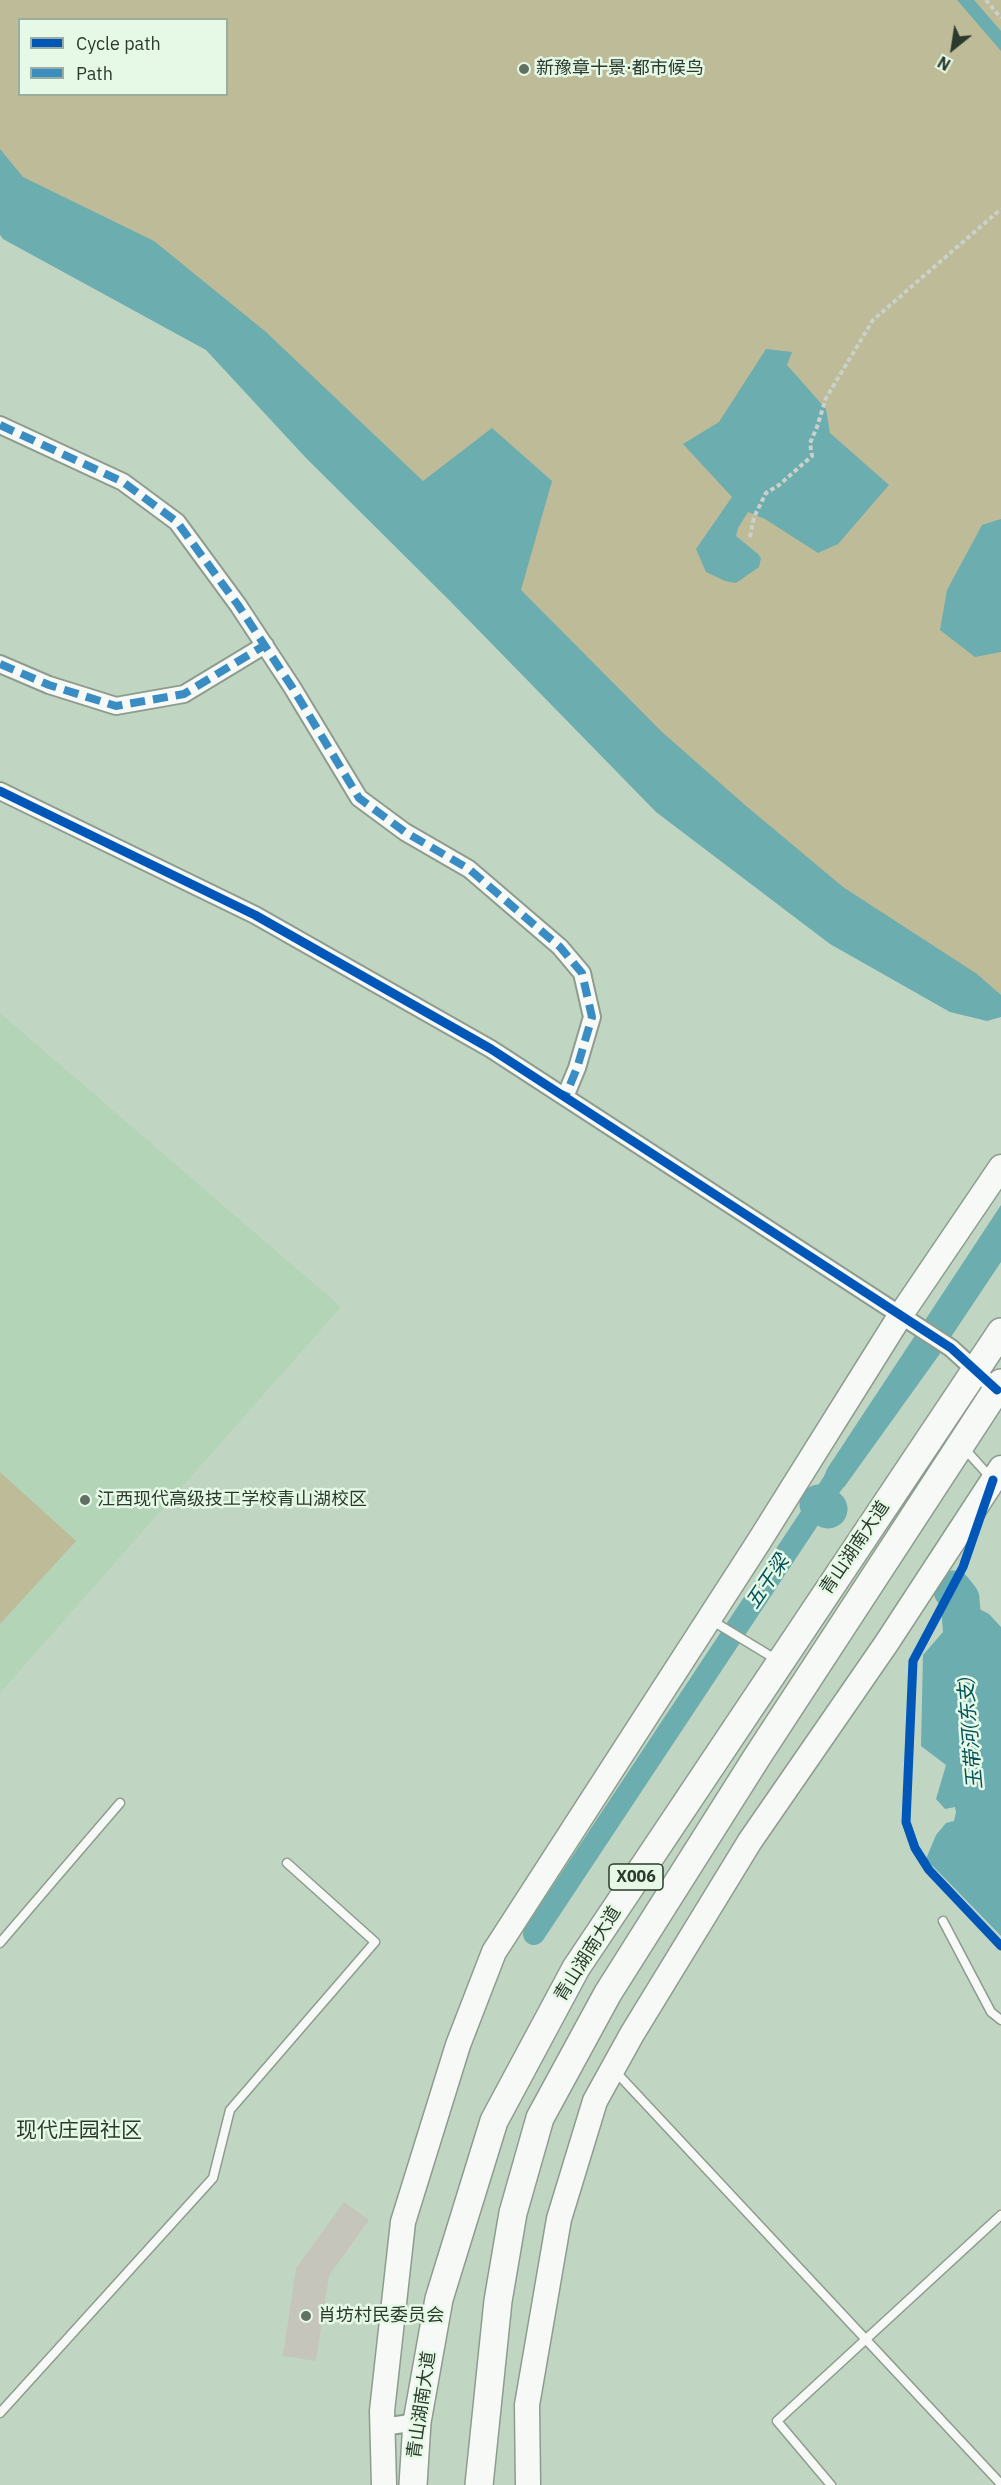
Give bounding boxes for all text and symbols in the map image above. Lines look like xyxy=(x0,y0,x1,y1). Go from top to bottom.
legend xyxy=(18,18,228,96)
north arrow xyxy=(923,18,983,78)
text: Cycle path xyxy=(76,32,161,55)
text: N xyxy=(934,52,954,75)
place label: 新豫章十景·都市候鸟 xyxy=(536,58,704,80)
text: Path xyxy=(76,62,113,85)
marker: 新豫章十景·都市候鸟 xyxy=(517,62,531,76)
place label: 江西现代高级技工学校青山湖校区 xyxy=(97,1489,367,1511)
marker: 江西现代高级技工学校青山湖校区 xyxy=(78,1493,92,1507)
street label: 青山湖南大道 xyxy=(816,1497,894,1599)
water label: 五干梁 xyxy=(741,1550,795,1614)
water label: 玉带河(东支) xyxy=(954,1676,988,1790)
road number: X006 xyxy=(609,1864,663,1890)
street label: 青山湖南大道 xyxy=(550,1902,626,2006)
district label: 现代庄园社区 xyxy=(16,2118,142,2144)
place label: 肖坊村民委员会 xyxy=(318,2305,444,2327)
marker: 肖坊村民委员会 xyxy=(299,2309,313,2323)
street label: 青山湖南大道 xyxy=(404,2350,440,2460)

